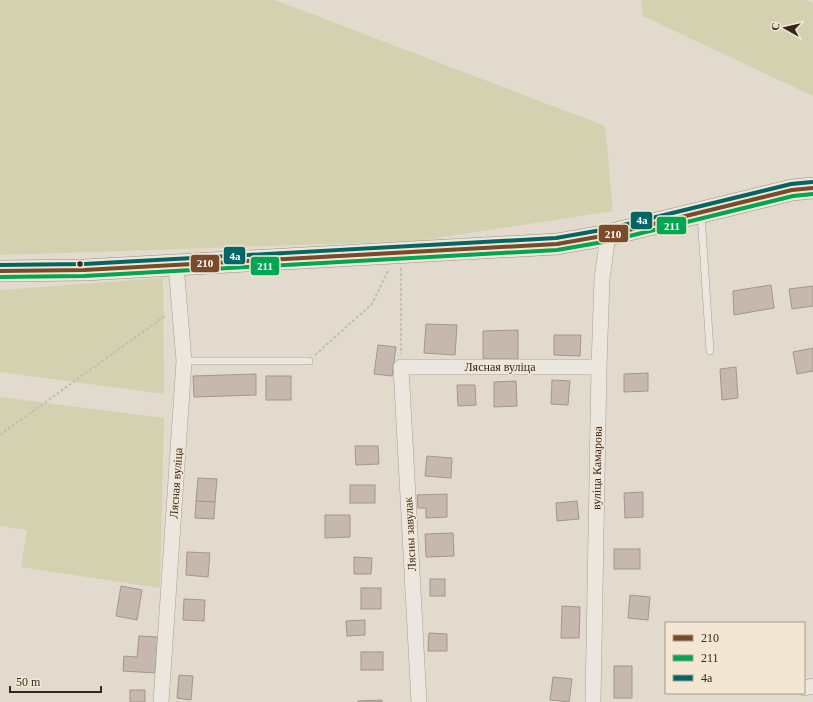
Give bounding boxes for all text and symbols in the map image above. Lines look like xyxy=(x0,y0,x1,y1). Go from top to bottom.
north arrow xyxy=(765,8,805,48)
text: С xyxy=(769,22,782,31)
line badge: 4а xyxy=(630,211,653,230)
text: 4а xyxy=(637,214,648,226)
line badge: 211 xyxy=(656,216,687,235)
text: 211 xyxy=(664,220,680,232)
line badge: 210 xyxy=(598,224,629,243)
text: 210 xyxy=(605,228,622,240)
line badge: 4а xyxy=(223,246,246,265)
text: 4а xyxy=(230,250,241,262)
line badge: 210 xyxy=(190,254,220,273)
line badge: 211 xyxy=(250,256,280,276)
text: 210 xyxy=(197,257,214,269)
unlabelled marker xyxy=(75,259,85,269)
text: 211 xyxy=(257,260,273,272)
street label: Лясная вуліца xyxy=(464,360,536,374)
street label: вуліца Камарова xyxy=(589,425,605,510)
street label: Лясная вуліца xyxy=(167,446,186,519)
street label: Лясны завулак xyxy=(401,496,419,572)
legend xyxy=(665,622,805,694)
text: 210 xyxy=(701,631,719,645)
text: 211 xyxy=(701,651,719,665)
scale bar xyxy=(10,668,101,694)
text: 4а xyxy=(701,671,713,685)
text: 50 m xyxy=(16,675,41,689)

